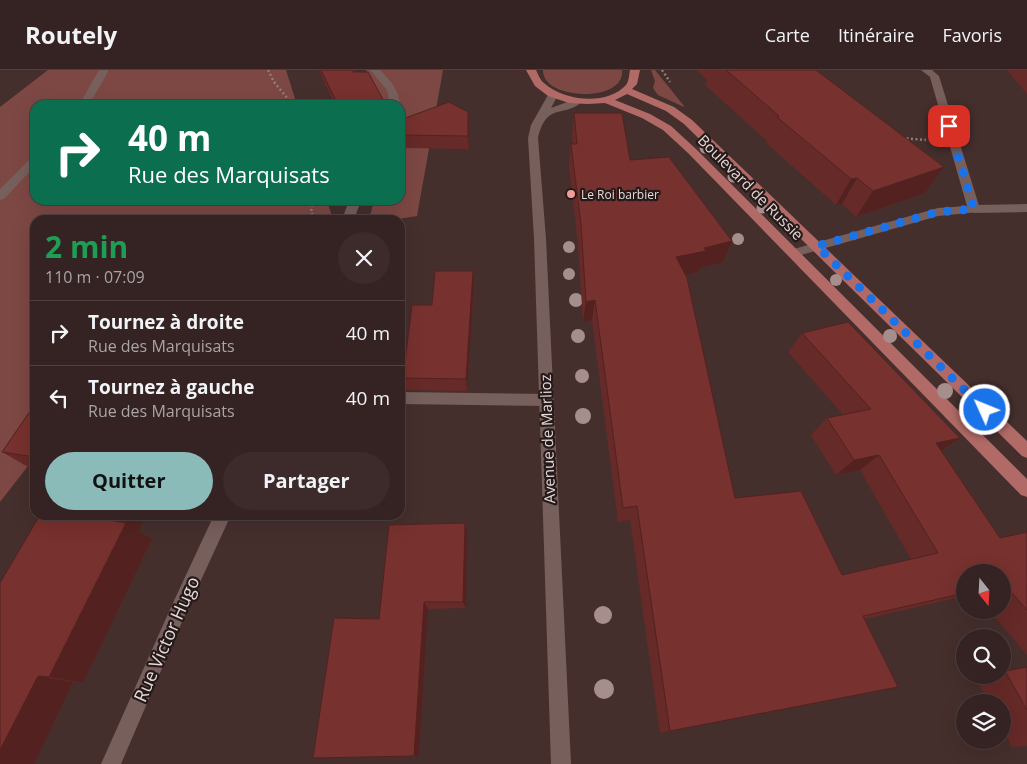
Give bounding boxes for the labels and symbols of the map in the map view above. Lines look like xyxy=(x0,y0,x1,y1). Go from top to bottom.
pin xyxy=(928,105,970,147)
street label: Boulevard de Russie xyxy=(694,130,808,244)
place label: Le Roi barbier xyxy=(581,186,659,203)
marker: Le Roi barbier xyxy=(565,188,577,200)
street label: Avenue de Marlioz xyxy=(535,374,559,504)
position arrow xyxy=(958,383,1010,435)
north arrow xyxy=(956,564,1011,619)
street label: Rue Victor Hugo xyxy=(128,572,204,706)

